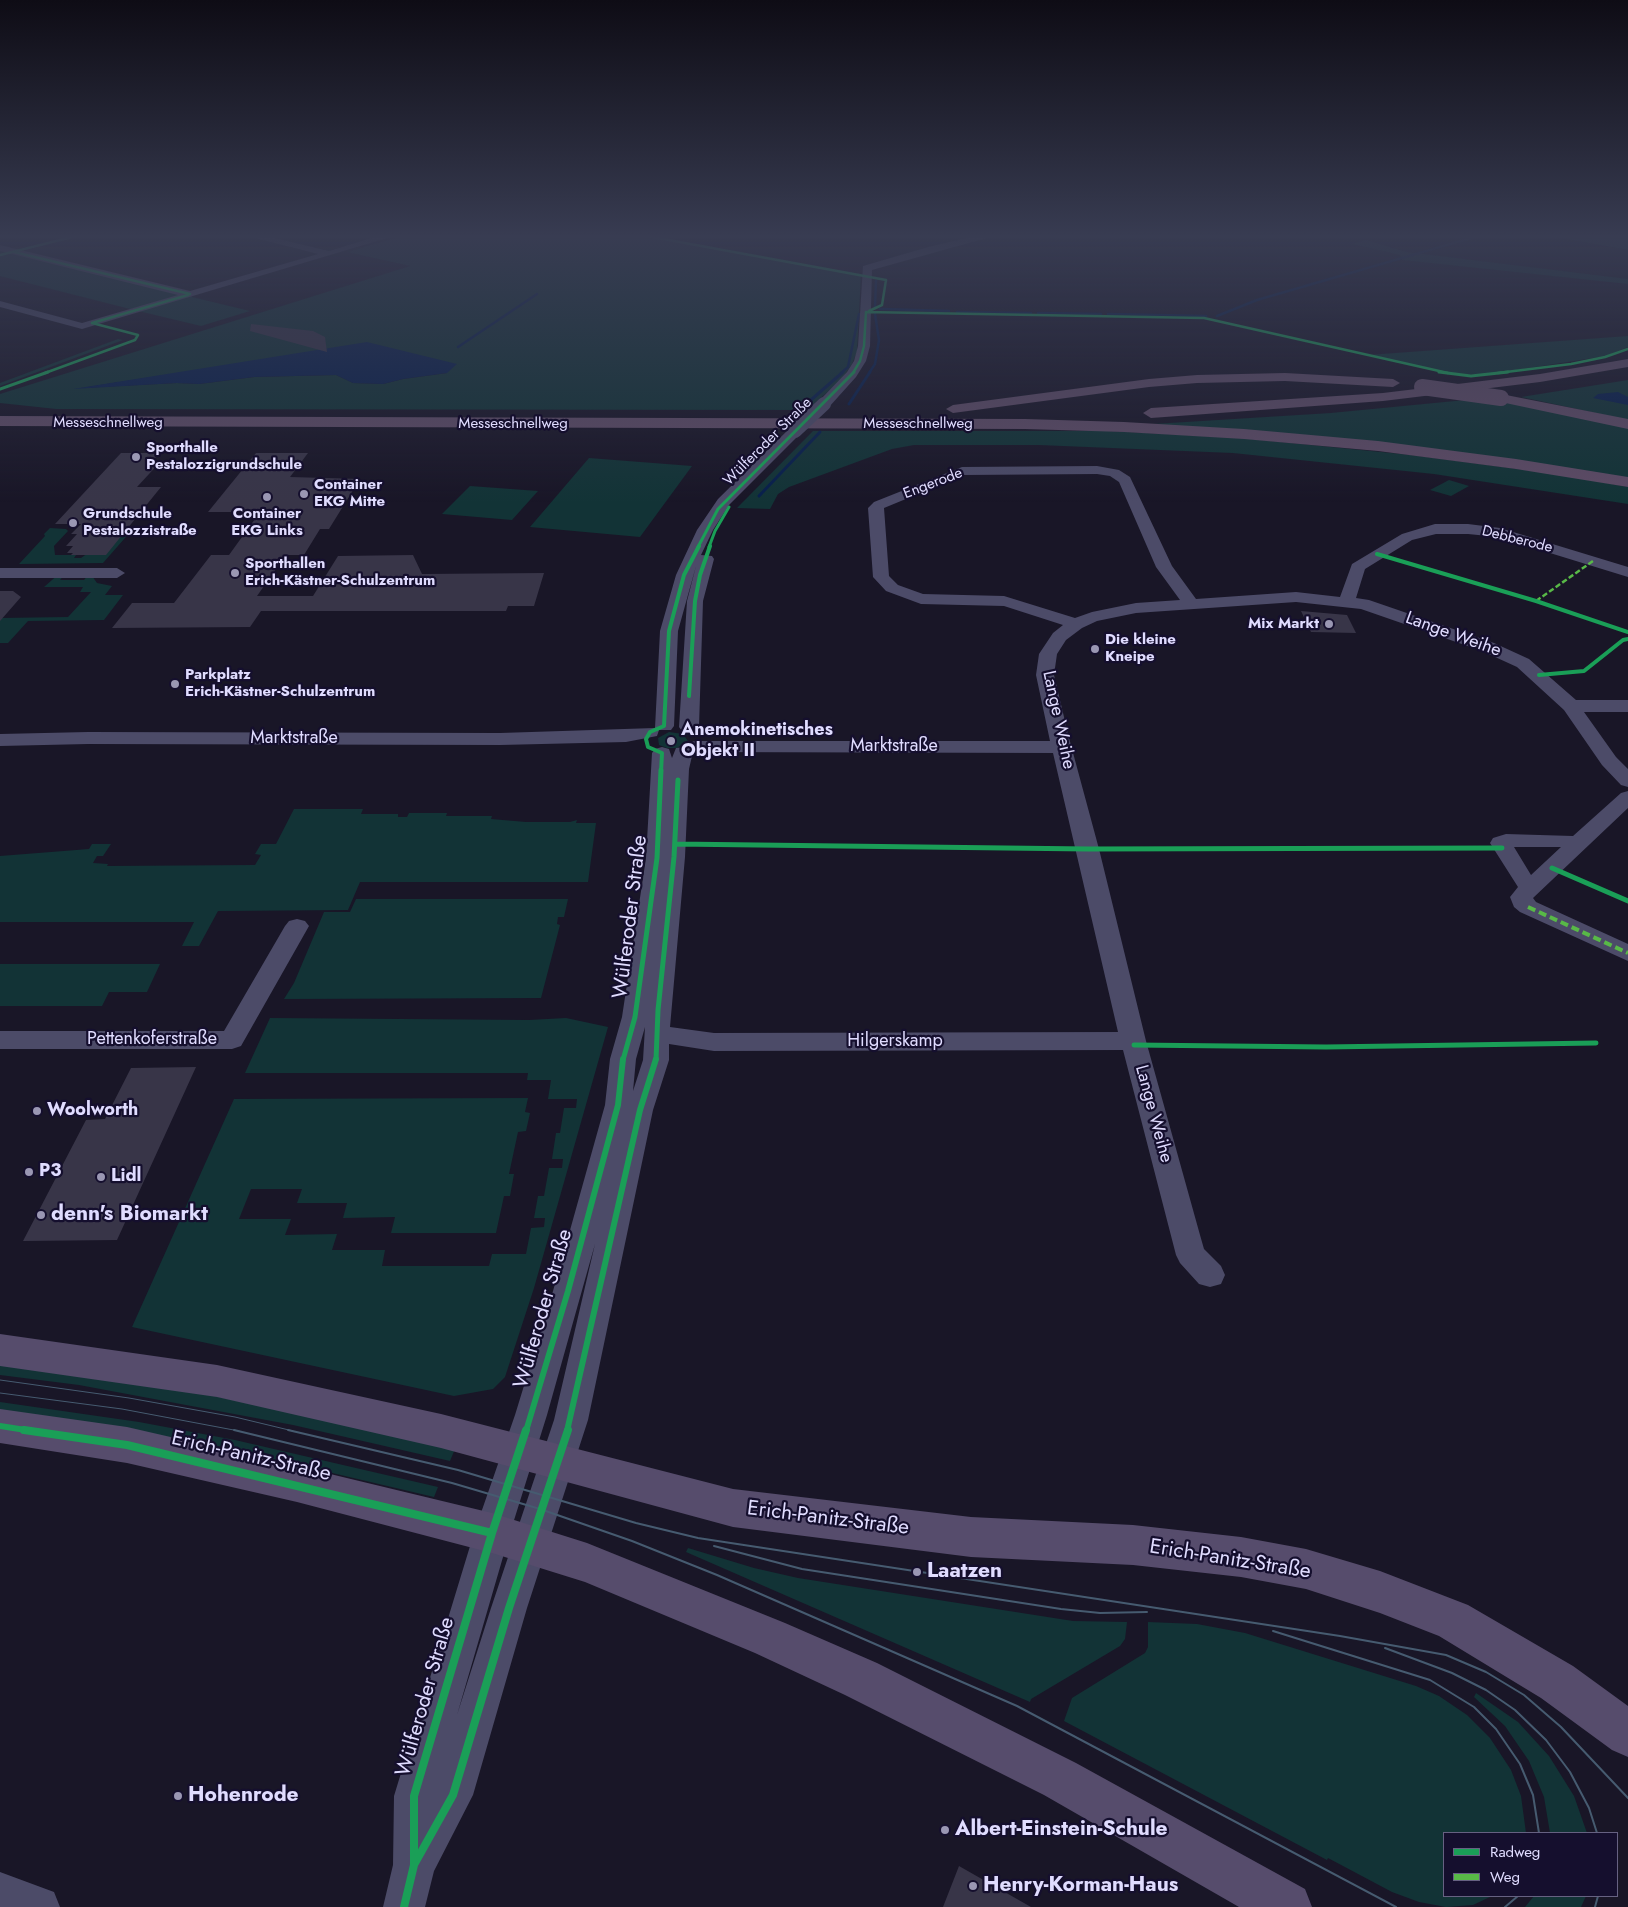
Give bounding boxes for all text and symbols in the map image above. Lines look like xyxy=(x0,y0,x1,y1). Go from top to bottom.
street label: Wülferoder Straße xyxy=(720,394,816,490)
street label: Messeschnellweg xyxy=(53,414,163,432)
street label: Messeschnellweg xyxy=(458,415,568,433)
street label: Messeschnellweg xyxy=(863,415,973,433)
place label: Sporthalle Pestalozzigrundschule xyxy=(146,439,302,474)
marker: Sporthalle Pestalozzigrundschule xyxy=(130,451,142,463)
street label: Engerode xyxy=(901,465,965,503)
place label: Container EKG Mitte xyxy=(314,476,385,511)
marker: Container EKG Mitte xyxy=(298,488,310,500)
marker: Container EKG Links xyxy=(261,491,273,503)
place label: Grundschule Pestalozzistraße xyxy=(83,505,197,540)
place label: Container EKG Links xyxy=(231,505,303,540)
marker: Grundschule Pestalozzistraße xyxy=(67,517,79,529)
street label: Debberode xyxy=(1480,523,1554,557)
place label: Sporthallen Erich-Kästner-Schulzentrum xyxy=(245,555,435,590)
marker: Sporthallen Erich-Kästner-Schulzentrum xyxy=(229,567,241,579)
street label: Lange Weihe xyxy=(1402,608,1504,662)
place label: Mix Markt xyxy=(1248,615,1319,633)
marker: Mix Markt xyxy=(1323,618,1335,630)
place label: Die kleine Kneipe xyxy=(1105,631,1176,666)
marker: Die kleine Kneipe xyxy=(1089,643,1101,655)
place label: Parkplatz Erich-Kästner-Schulzentrum xyxy=(185,666,375,701)
street label: Lange Weihe xyxy=(1037,669,1079,771)
marker: Parkplatz Erich-Kästner-Schulzentrum xyxy=(169,678,181,690)
place label: Anemokinetisches Objekt II xyxy=(681,720,833,762)
street label: Marktstraße xyxy=(250,728,338,750)
marker: Anemokinetisches Objekt II xyxy=(665,735,677,747)
street label: Marktstraße xyxy=(850,736,938,758)
street label: Wülferoder Straße xyxy=(608,834,654,1000)
street label: Pettenkoferstraße xyxy=(87,1029,217,1051)
street label: Hilgerskamp xyxy=(847,1031,943,1053)
street label: Lange Weihe xyxy=(1130,1063,1176,1165)
place label: Woolworth xyxy=(47,1100,138,1122)
marker: Woolworth xyxy=(31,1105,43,1117)
place label: P3 xyxy=(39,1161,61,1183)
marker: P3 xyxy=(23,1166,35,1178)
place label: Lidl xyxy=(111,1166,141,1188)
marker: Lidl xyxy=(95,1171,107,1183)
place label: denn's Biomarkt xyxy=(51,1202,208,1228)
marker: denn's Biomarkt xyxy=(35,1209,47,1221)
street label: Wülferoder Straße xyxy=(509,1226,579,1392)
street label: Erich-Panitz-Straße xyxy=(169,1426,333,1488)
street label: Erich-Panitz-Straße xyxy=(746,1497,910,1541)
street label: Erich-Panitz-Straße xyxy=(1148,1535,1312,1585)
place label: Laatzen xyxy=(927,1559,1002,1585)
marker: Laatzen xyxy=(911,1566,923,1578)
street label: Wülferoder Straße xyxy=(391,1614,461,1780)
place label: Hohenrode xyxy=(188,1783,299,1809)
marker: Hohenrode xyxy=(172,1790,184,1802)
place label: Albert-Einstein-Schule xyxy=(955,1817,1168,1843)
marker: Albert-Einstein-Schule xyxy=(939,1824,951,1836)
legend xyxy=(1443,1832,1618,1897)
text: Radweg xyxy=(1490,1841,1540,1863)
text: Weg xyxy=(1490,1866,1520,1888)
place label: Henry-Korman-Haus xyxy=(983,1873,1178,1899)
marker: Henry-Korman-Haus xyxy=(967,1880,979,1892)

